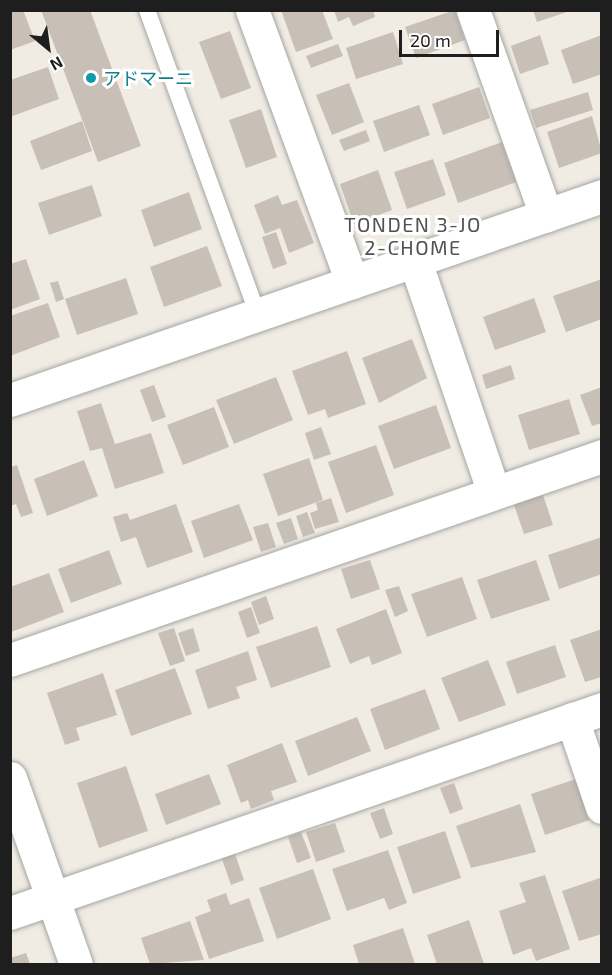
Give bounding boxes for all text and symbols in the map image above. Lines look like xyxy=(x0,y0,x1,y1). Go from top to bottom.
north arrow xyxy=(18,18,78,78)
scale bar xyxy=(402,18,502,56)
text: 20 m xyxy=(410,29,451,51)
text: N xyxy=(47,53,67,75)
place label: アドマーニ xyxy=(103,67,193,89)
marker: アドマーニ xyxy=(84,71,98,85)
district label: TONDEN 3-JO 2-CHOME xyxy=(344,212,482,259)

